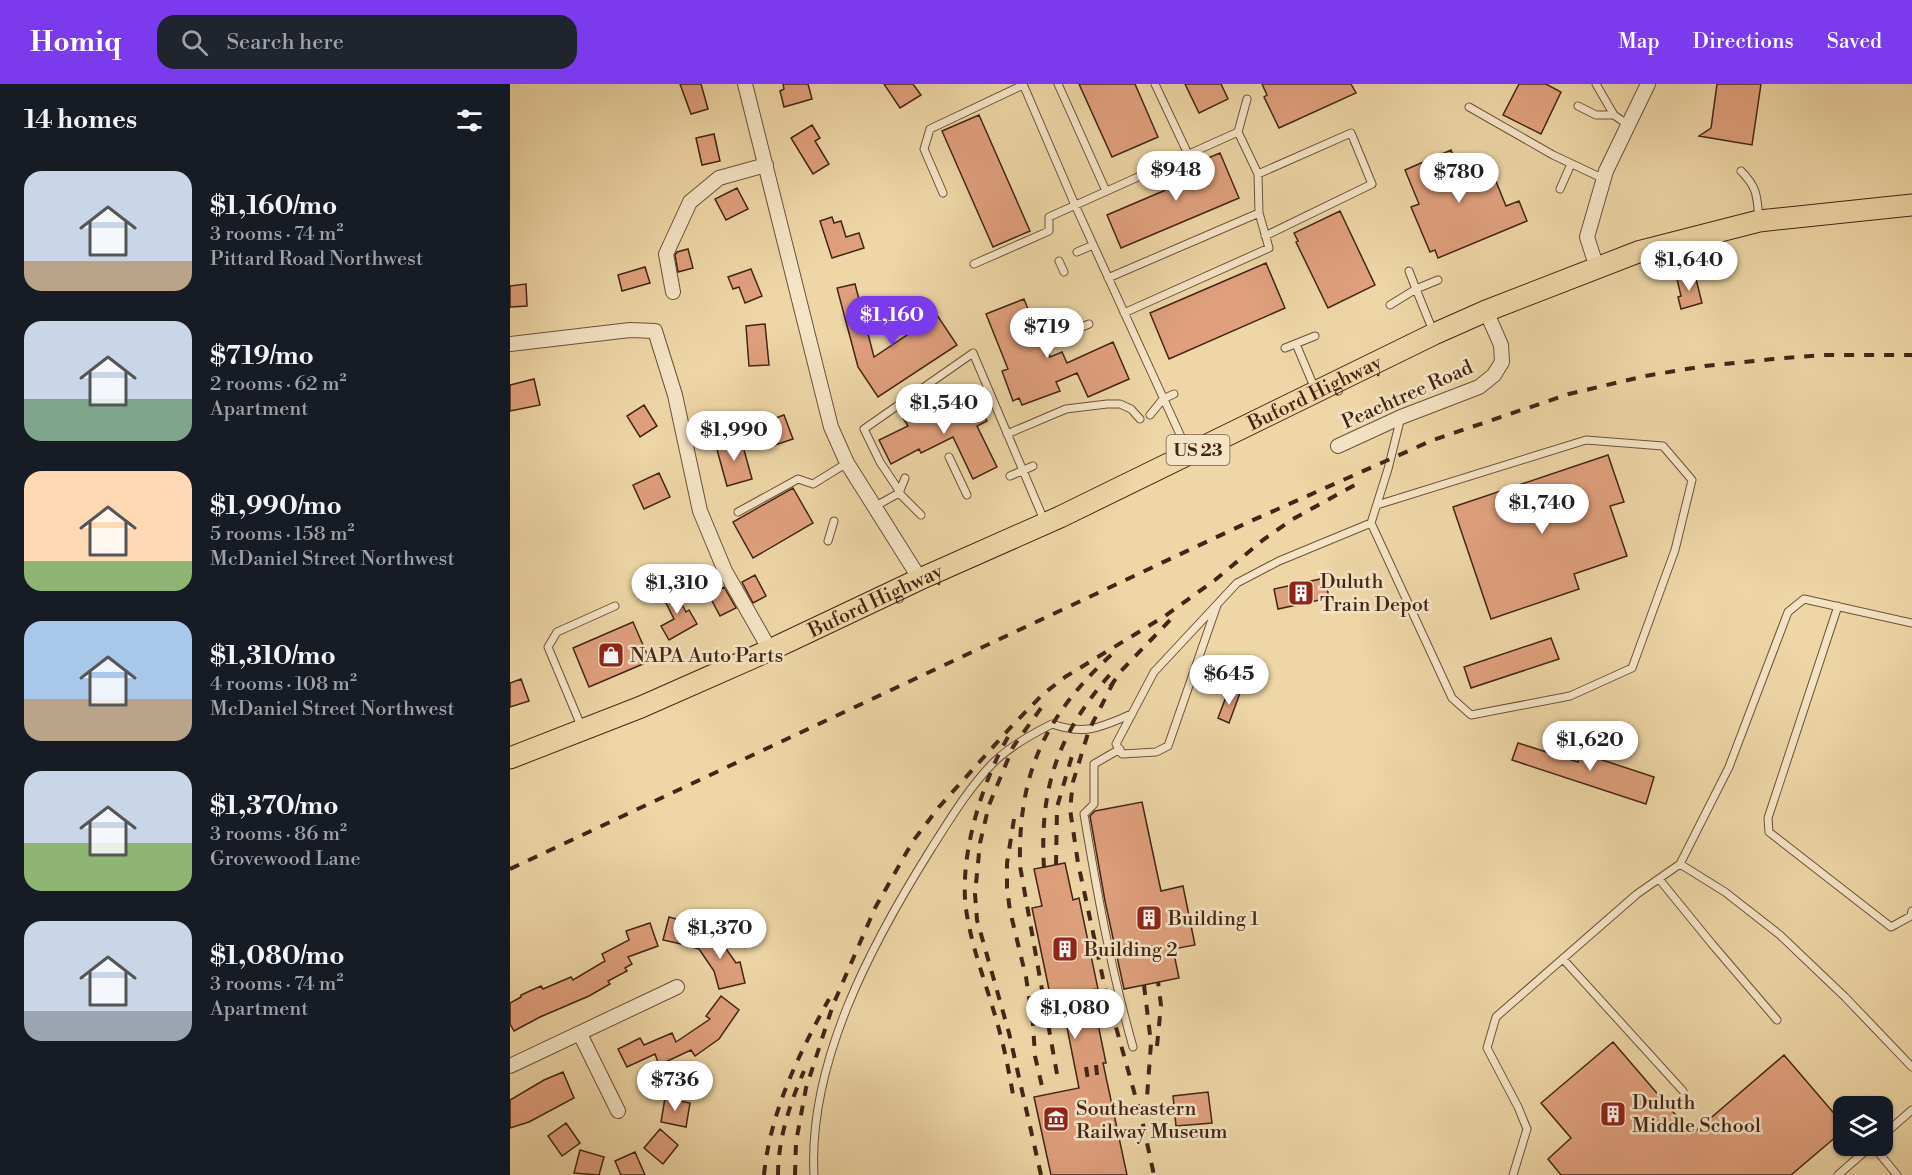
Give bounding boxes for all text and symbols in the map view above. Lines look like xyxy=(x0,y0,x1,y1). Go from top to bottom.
search box xyxy=(157,15,577,69)
text: Homiq xyxy=(30,25,121,60)
icon: search xyxy=(178,26,211,59)
text: Search here xyxy=(226,29,344,56)
text: Map xyxy=(1618,29,1660,55)
text: Directions xyxy=(1693,29,1794,55)
text: Saved xyxy=(1827,29,1882,55)
text: 14 homes xyxy=(24,104,137,136)
icon: filters xyxy=(453,104,486,137)
pin: $948 xyxy=(1140,151,1212,202)
pin: $780 xyxy=(1423,153,1495,204)
text: $948 xyxy=(1151,158,1201,183)
text: $780 xyxy=(1434,160,1484,185)
text: $1,160/mo xyxy=(210,190,337,222)
icon: home xyxy=(72,195,144,267)
text: 3 rooms · 74 m² xyxy=(210,222,343,247)
pin: $1,640 xyxy=(1640,241,1738,292)
text: Pittard Road Northwest xyxy=(210,247,423,272)
text: $1,640 xyxy=(1655,248,1723,273)
pin: $1,160 xyxy=(843,296,941,347)
text: $1,160 xyxy=(860,303,924,328)
pin: $719 xyxy=(1011,308,1083,359)
text: $719 xyxy=(1024,315,1070,340)
text: $719/mo xyxy=(210,340,314,372)
icon: home xyxy=(72,345,144,417)
street label: Buford Highway xyxy=(1243,350,1386,438)
street label: Peachtree Road xyxy=(1338,355,1478,435)
text: 2 rooms · 62 m² xyxy=(210,372,346,397)
pin: $1,540 xyxy=(895,384,993,435)
text: $1,540 xyxy=(910,391,978,416)
text: Apartment xyxy=(210,397,308,422)
pin: $1,990 xyxy=(685,411,783,462)
text: $1,990 xyxy=(700,418,768,443)
road number: US 23 xyxy=(1166,435,1230,465)
pin: $1,740 xyxy=(1493,484,1591,535)
text: $1,990/mo xyxy=(210,490,342,522)
text: $1,740 xyxy=(1509,491,1575,516)
icon: home xyxy=(72,495,144,567)
text: 5 rooms · 158 m² xyxy=(210,522,354,547)
text: McDaniel Street Northwest xyxy=(210,547,455,572)
street label: Buford Highway xyxy=(804,559,947,645)
pin: $1,310 xyxy=(628,564,726,615)
place label: Duluth Train Depot xyxy=(1320,570,1430,618)
text: $1,310 xyxy=(646,571,708,596)
building icon: Duluth Train Depot xyxy=(1286,578,1316,608)
text: $1,310/mo xyxy=(210,640,336,672)
shop icon: NAPA Auto Parts xyxy=(596,640,626,670)
place label: NAPA Auto Parts xyxy=(630,644,783,669)
icon: home xyxy=(72,645,144,717)
pin: $645 xyxy=(1193,655,1265,706)
text: $645 xyxy=(1204,662,1254,687)
text: 4 rooms · 108 m² xyxy=(210,672,357,697)
text: McDaniel Street Northwest xyxy=(210,697,455,722)
pin: $1,620 xyxy=(1541,721,1639,772)
text: $1,620 xyxy=(1556,728,1624,753)
text: $1,370/mo xyxy=(210,790,339,822)
icon: home xyxy=(72,795,144,867)
text: 3 rooms · 86 m² xyxy=(210,822,347,847)
text: Grovewood Lane xyxy=(210,847,361,872)
building icon: Building 1 xyxy=(1134,903,1164,933)
place label: Building 1 xyxy=(1167,907,1259,932)
pin: $1,370 xyxy=(671,909,769,960)
text: $1,370 xyxy=(687,916,753,941)
building icon: Building 2 xyxy=(1050,934,1080,964)
place label: Building 2 xyxy=(1083,938,1178,963)
text: $1,080/mo xyxy=(210,940,345,972)
icon: home xyxy=(72,945,144,1017)
text: 3 rooms · 74 m² xyxy=(210,972,343,997)
pin: $1,080 xyxy=(1026,989,1124,1040)
text: $1,080 xyxy=(1040,996,1110,1021)
text: Apartment xyxy=(210,997,308,1022)
pin: $736 xyxy=(639,1061,711,1112)
text: $736 xyxy=(651,1068,699,1093)
place label: Duluth Middle School xyxy=(1632,1091,1761,1139)
map controls xyxy=(1833,1096,1893,1156)
button: layers xyxy=(1833,1096,1893,1156)
place label: Southeastern Railway Museum xyxy=(1076,1097,1228,1145)
building icon: Duluth Middle School xyxy=(1598,1099,1628,1129)
museum icon: Southeastern Railway Museum xyxy=(1041,1104,1071,1134)

